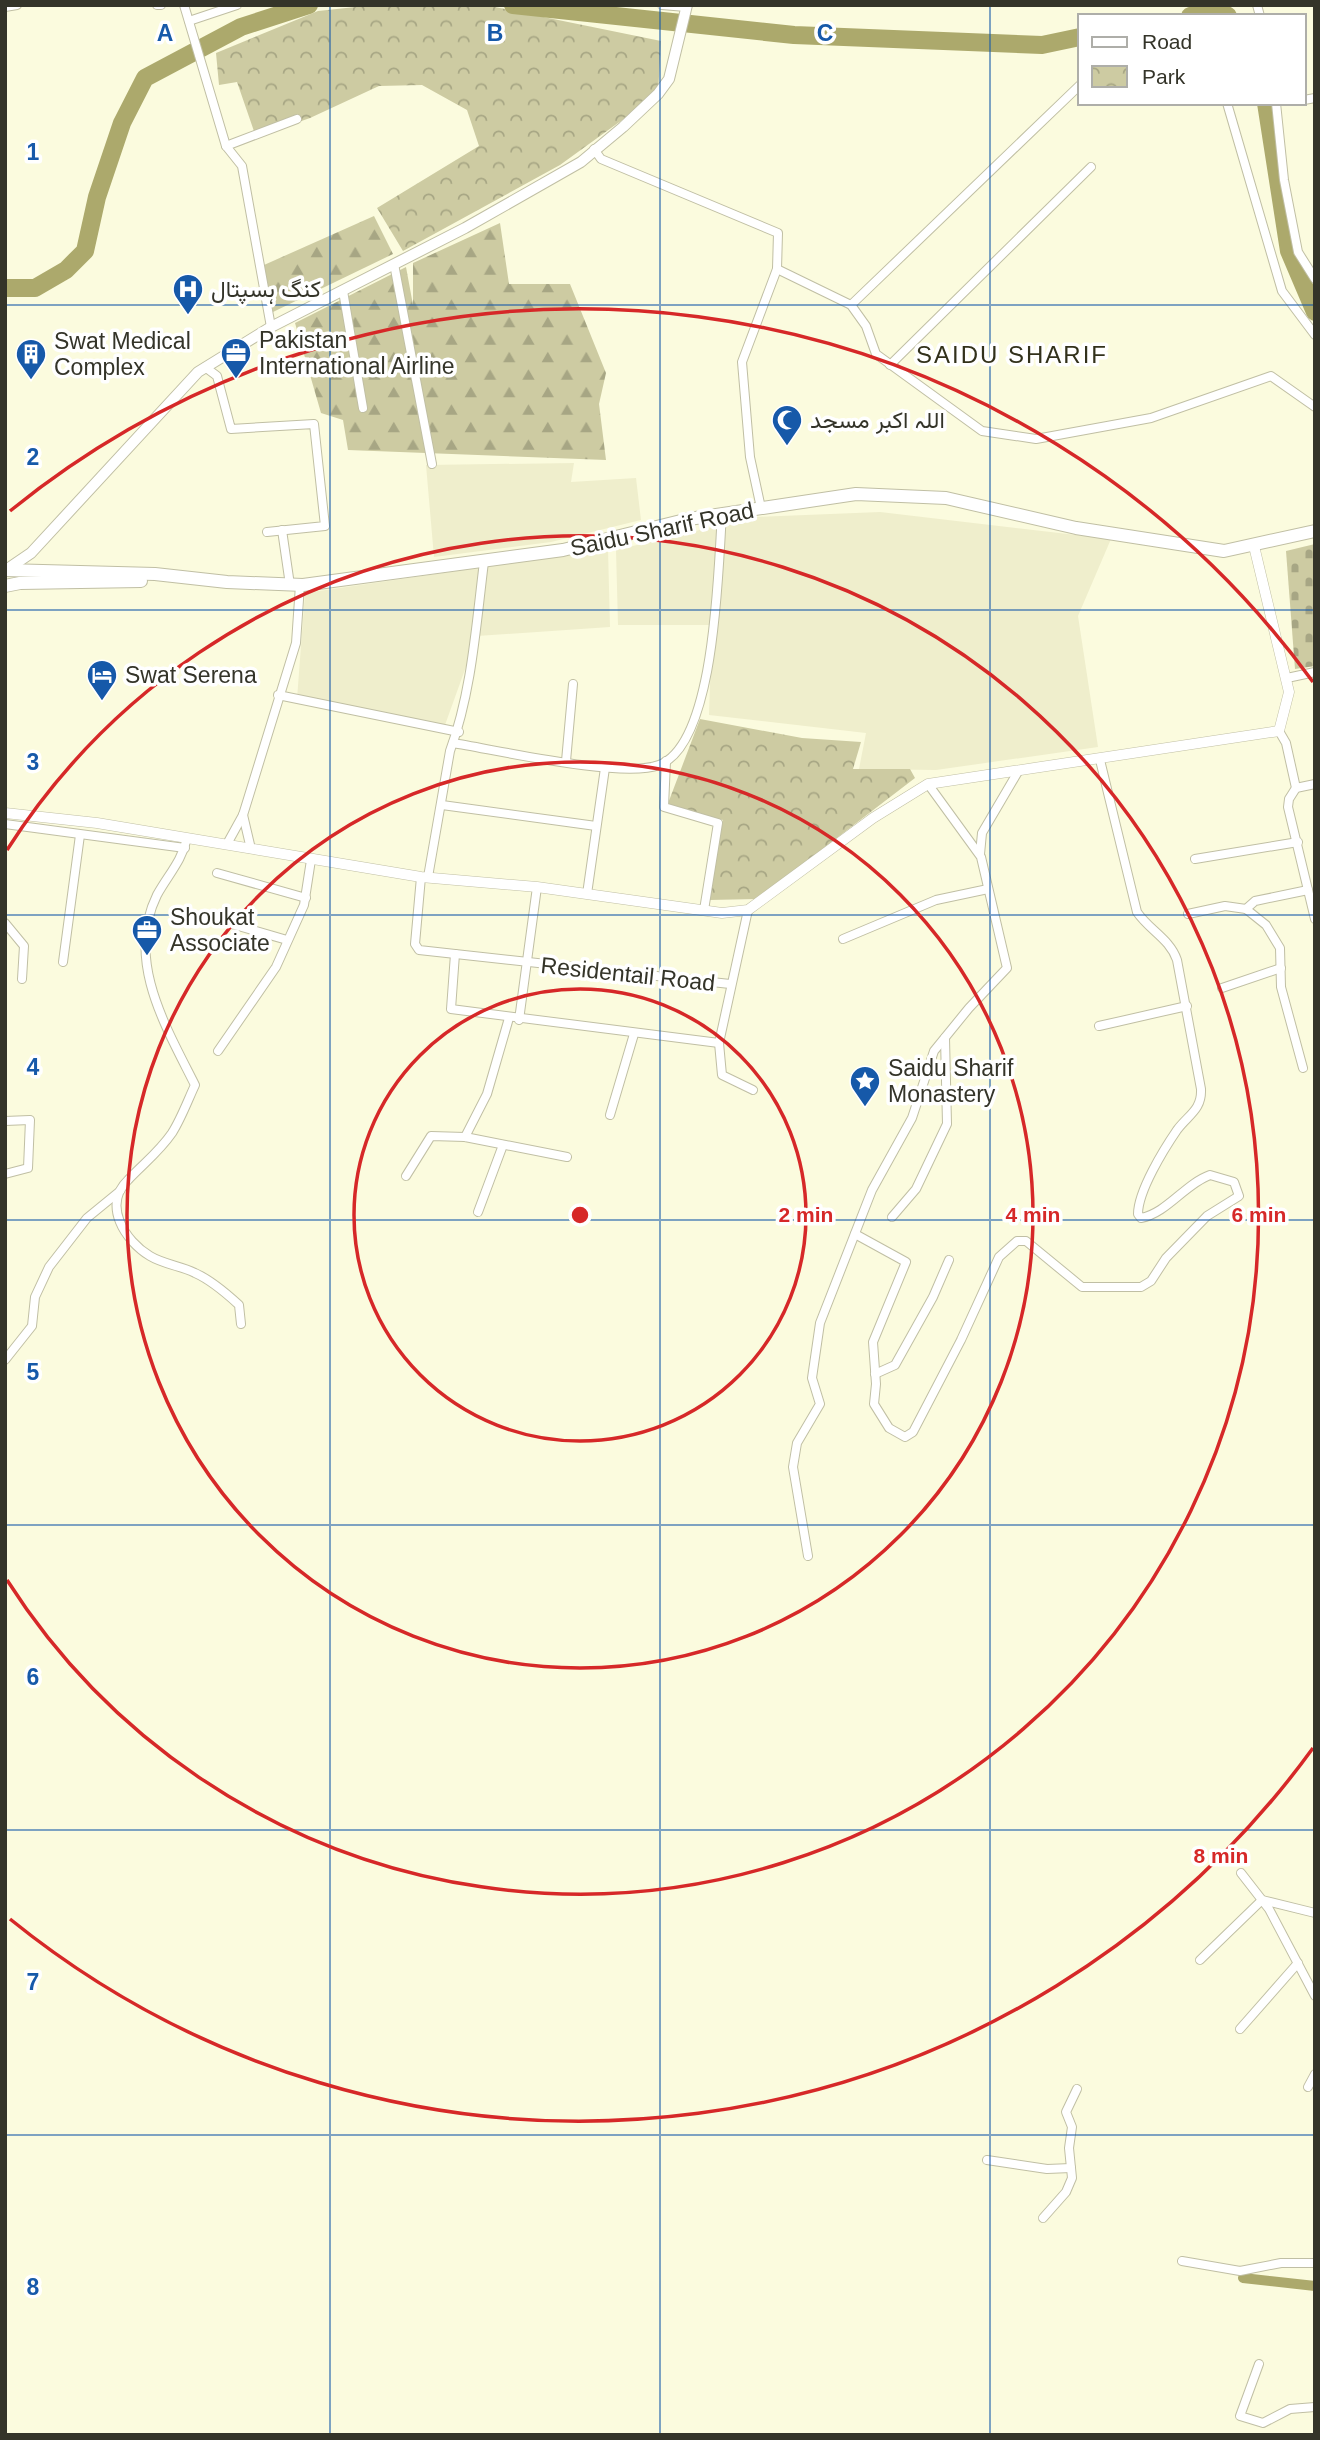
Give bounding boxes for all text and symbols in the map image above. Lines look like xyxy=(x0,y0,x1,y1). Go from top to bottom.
legend xyxy=(1078,14,1306,105)
text: A xyxy=(157,20,173,46)
text: B xyxy=(487,20,503,46)
text: C xyxy=(817,20,833,46)
text: Road xyxy=(1142,30,1192,53)
text: Park xyxy=(1142,65,1186,88)
text: 1 xyxy=(27,139,40,165)
hospital icon: کنگ ہسپتال xyxy=(171,272,205,316)
place label: کنگ ہسپتال xyxy=(211,276,321,305)
place label: Pakistan International Airline xyxy=(259,327,455,379)
place label: Swat Medical Complex xyxy=(54,328,191,380)
office icon: Pakistan International Airline xyxy=(219,336,253,380)
building icon: Swat Medical Complex xyxy=(14,337,48,381)
district label: SAIDU SHARIF xyxy=(916,341,1108,368)
mosque icon: اللہ اکبر مسجد xyxy=(770,403,804,447)
place label: اللہ اکبر مسجد xyxy=(810,407,945,435)
text: 2 xyxy=(27,444,39,470)
street label: Saidu Sharif Road xyxy=(568,497,756,561)
hotel icon: Swat Serena xyxy=(85,658,119,702)
place label: Swat Serena xyxy=(125,662,257,688)
text: 3 xyxy=(27,749,39,775)
place label: Shoukat Associate xyxy=(170,904,270,956)
office icon: Shoukat Associate xyxy=(130,913,164,957)
street label: Residentail Road xyxy=(540,952,716,996)
text: 4 xyxy=(27,1054,40,1080)
place label: Saidu Sharif Monastery xyxy=(888,1055,1014,1107)
place icon: Saidu Sharif Monastery xyxy=(848,1064,882,1108)
centre of rings xyxy=(568,1203,592,1227)
text: 2 min xyxy=(779,1203,833,1226)
text: 4 min xyxy=(1006,1203,1060,1226)
text: 6 min xyxy=(1232,1203,1286,1226)
text: 5 xyxy=(27,1359,40,1385)
text: 6 xyxy=(27,1664,39,1690)
text: 8 min xyxy=(1194,1844,1248,1867)
text: 7 xyxy=(27,1969,39,1995)
text: 8 xyxy=(27,2274,40,2300)

